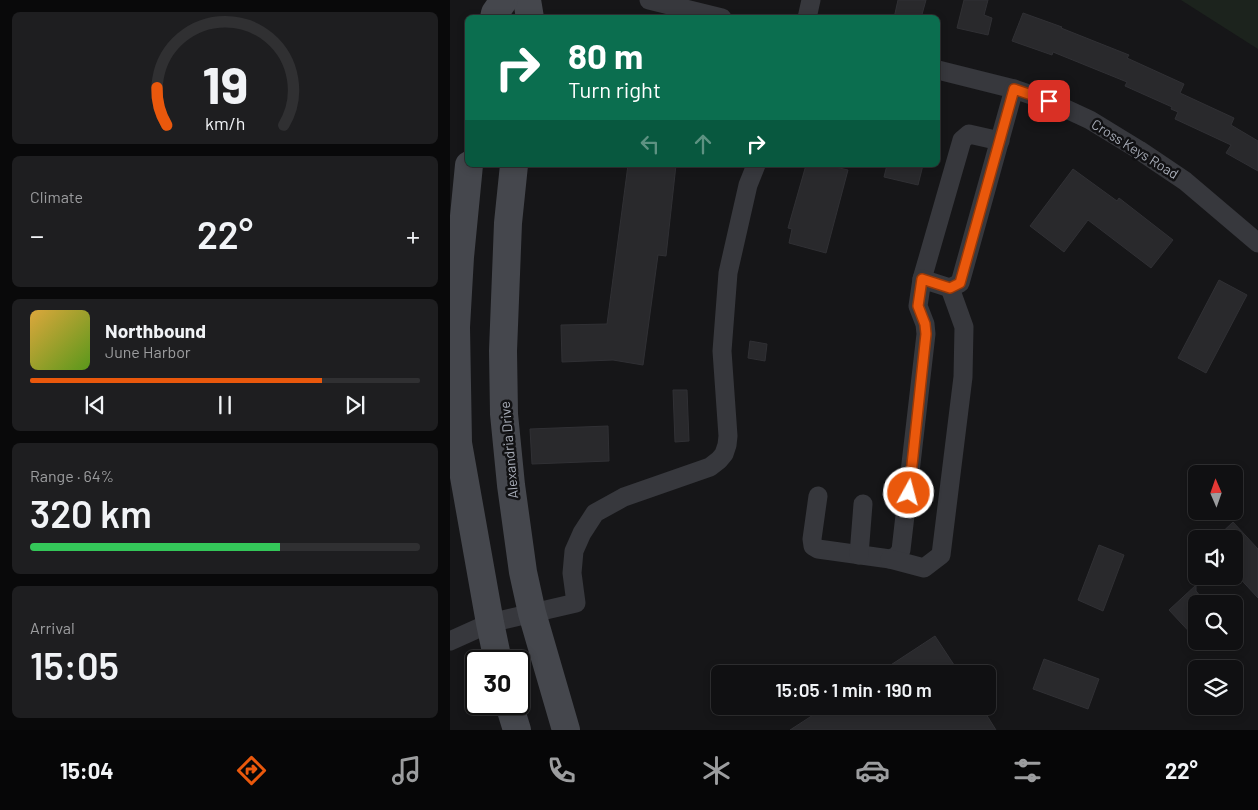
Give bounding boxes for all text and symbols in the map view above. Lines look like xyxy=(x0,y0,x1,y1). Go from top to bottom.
text: 80 m xyxy=(568,34,643,76)
icon: right xyxy=(485,35,550,100)
text: 19 xyxy=(202,52,248,114)
text: Turn right xyxy=(568,76,661,102)
pin xyxy=(1028,80,1070,122)
icon: arrive xyxy=(1035,87,1063,115)
text: km/h xyxy=(205,112,245,134)
street label: Cross Keys Road xyxy=(1089,115,1182,182)
icon: left xyxy=(636,130,664,158)
icon: ahead xyxy=(689,130,717,158)
icon: right xyxy=(742,130,770,158)
text: Climate xyxy=(30,187,83,206)
text: 22° xyxy=(197,211,253,257)
text: − xyxy=(30,218,44,252)
text: + xyxy=(406,218,420,252)
text: Northbound xyxy=(105,319,206,342)
text: June Harbor xyxy=(105,342,191,361)
icon: previous xyxy=(81,391,109,419)
icon: pause xyxy=(211,391,239,419)
icon: next xyxy=(341,391,369,419)
street label: Alexandria Drive xyxy=(496,401,521,499)
north arrow xyxy=(1188,465,1242,520)
map controls xyxy=(1188,465,1243,715)
text: Range · 64% xyxy=(30,466,114,485)
position arrow xyxy=(882,466,934,518)
text: 320 km xyxy=(30,490,152,536)
button: sound xyxy=(1188,530,1243,585)
button: search xyxy=(1188,595,1243,650)
text: Arrival xyxy=(30,618,75,637)
text: 15:05 xyxy=(30,642,119,688)
speed limit sign: 30 xyxy=(465,650,530,715)
button: layers xyxy=(1188,660,1243,715)
text: 15:05 · 1 min · 190 m xyxy=(775,678,932,701)
icon: directions xyxy=(234,753,269,788)
icon: music xyxy=(389,753,424,788)
icon: phone xyxy=(544,753,579,788)
icon: climate xyxy=(699,753,734,788)
icon: car xyxy=(855,753,890,788)
icon: filters xyxy=(1010,753,1045,788)
text: 15:04 xyxy=(60,757,114,783)
text: 22° xyxy=(1165,757,1198,783)

